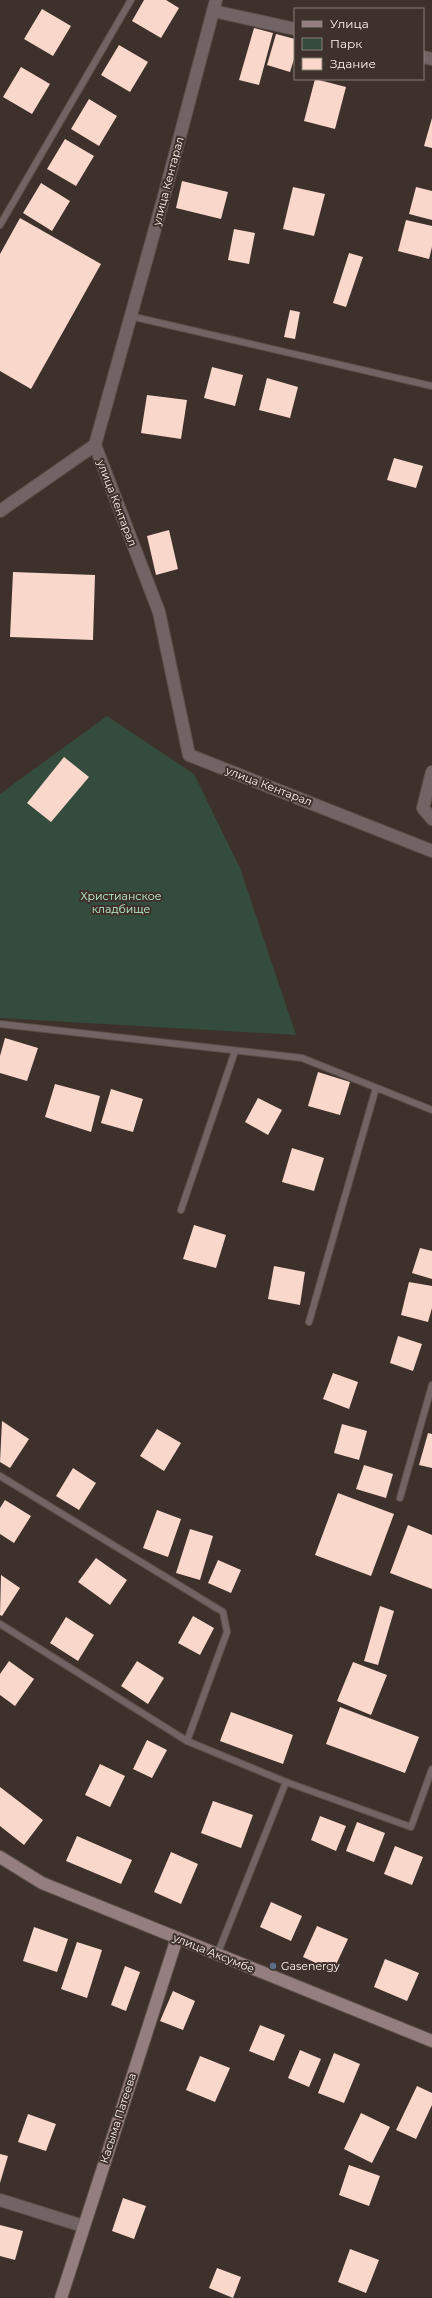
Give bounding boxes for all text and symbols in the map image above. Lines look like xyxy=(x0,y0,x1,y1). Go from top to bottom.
legend xyxy=(294,8,424,80)
text: Улица xyxy=(330,16,369,31)
text: Парк xyxy=(330,36,362,51)
text: Здание xyxy=(330,56,376,71)
street label: улица Кентарал xyxy=(149,135,187,228)
street label: улица Кентарал xyxy=(94,457,140,548)
street label: улица Кентарал xyxy=(223,763,314,809)
park label: Христианское кладбище xyxy=(80,889,162,916)
street label: улица Аксумбе xyxy=(170,1930,257,1976)
place label: Gasenergy xyxy=(281,1959,340,1973)
marker: Gasenergy xyxy=(268,1961,278,1971)
street label: Касыма Патеева xyxy=(97,2071,139,2165)

